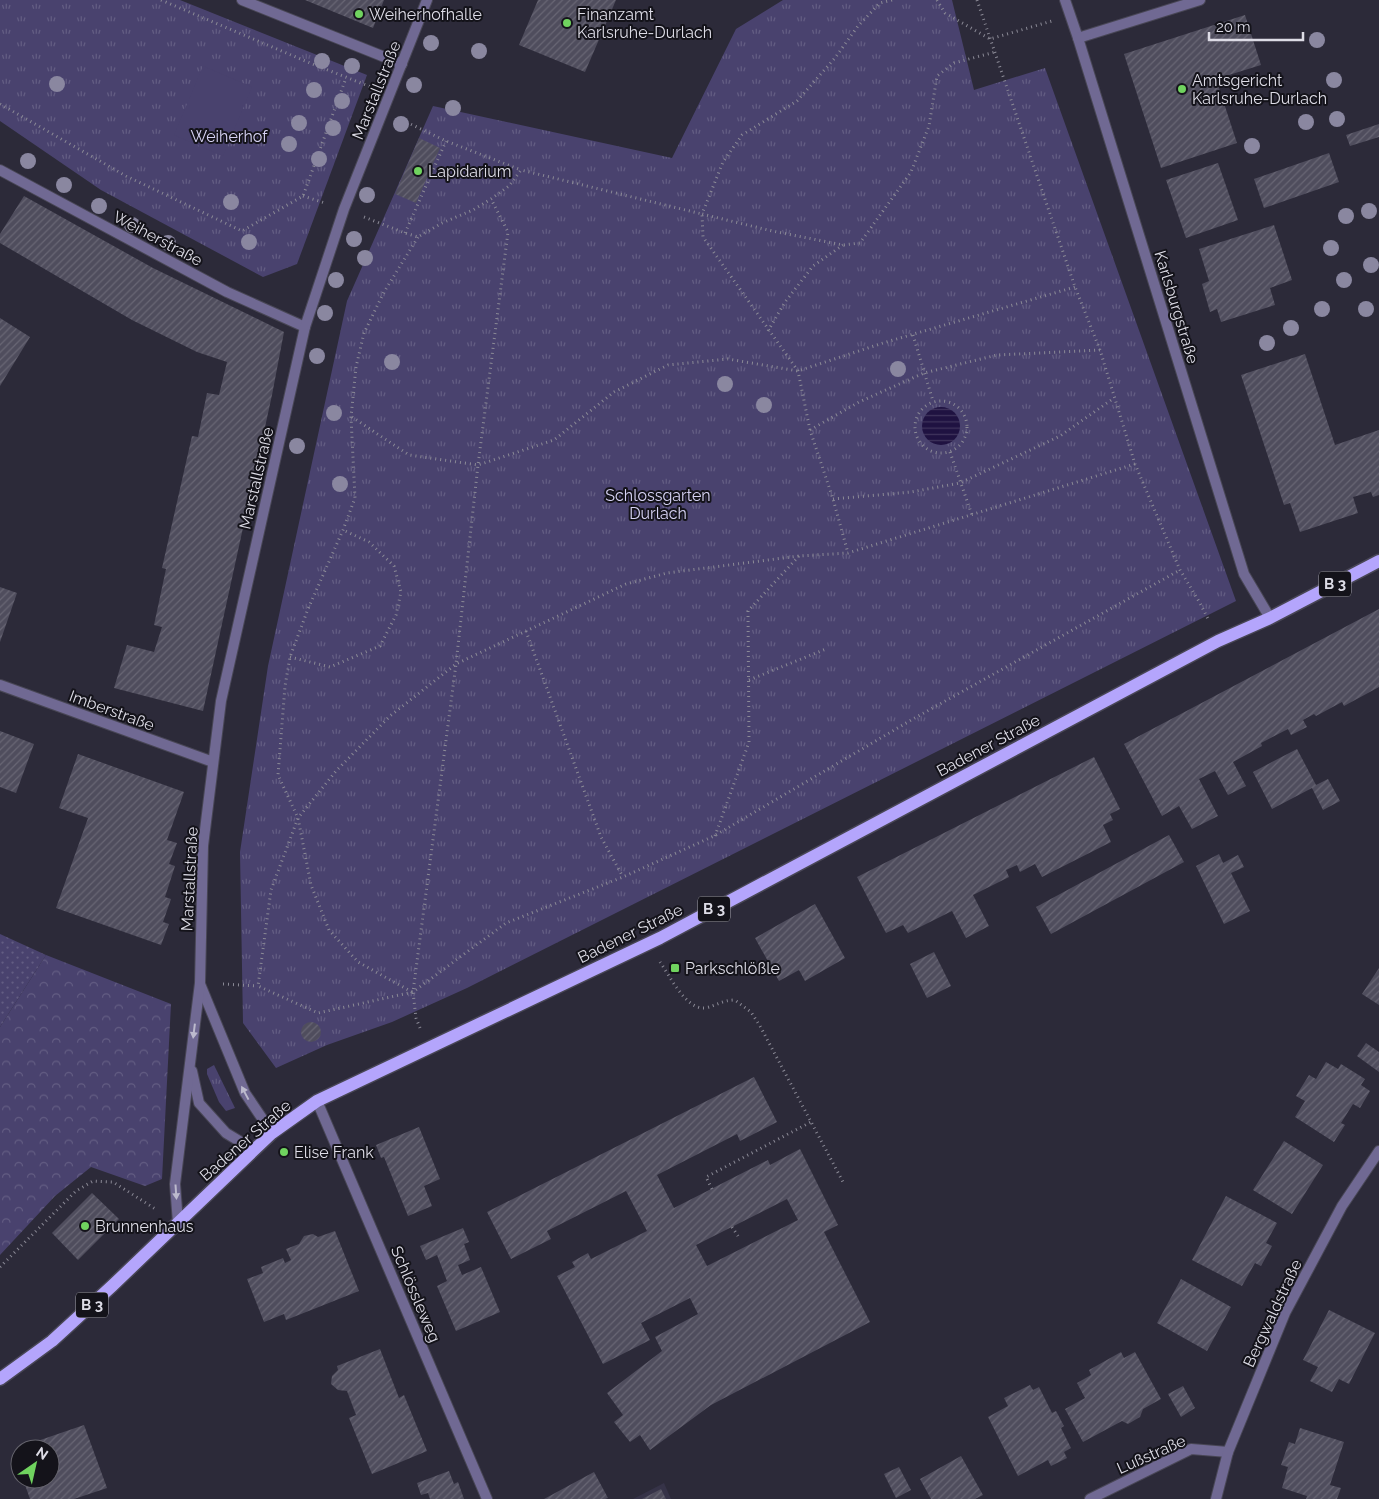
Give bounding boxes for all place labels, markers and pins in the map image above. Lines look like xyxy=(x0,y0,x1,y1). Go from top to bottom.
place label: Weiherhofhalle xyxy=(369,5,482,24)
place label: Finanzamt Karlsruhe-Durlach xyxy=(577,5,712,42)
marker: Weiherhofhalle xyxy=(353,8,365,20)
marker: Finanzamt Karlsruhe-Durlach xyxy=(561,17,573,29)
place label: Amtsgericht Karlsruhe-Durlach xyxy=(1192,71,1327,108)
marker: Amtsgericht Karlsruhe-Durlach xyxy=(1176,83,1188,95)
place label: Lapidarium xyxy=(428,162,511,181)
marker: Lapidarium xyxy=(412,165,424,177)
place label: Parkschlößle xyxy=(685,959,780,978)
marker: Parkschlößle xyxy=(669,962,681,974)
place label: Elise Frank xyxy=(294,1143,374,1162)
marker: Elise Frank xyxy=(278,1146,290,1158)
place label: Brunnenhaus xyxy=(95,1217,194,1236)
marker: Brunnenhaus xyxy=(79,1220,91,1232)

